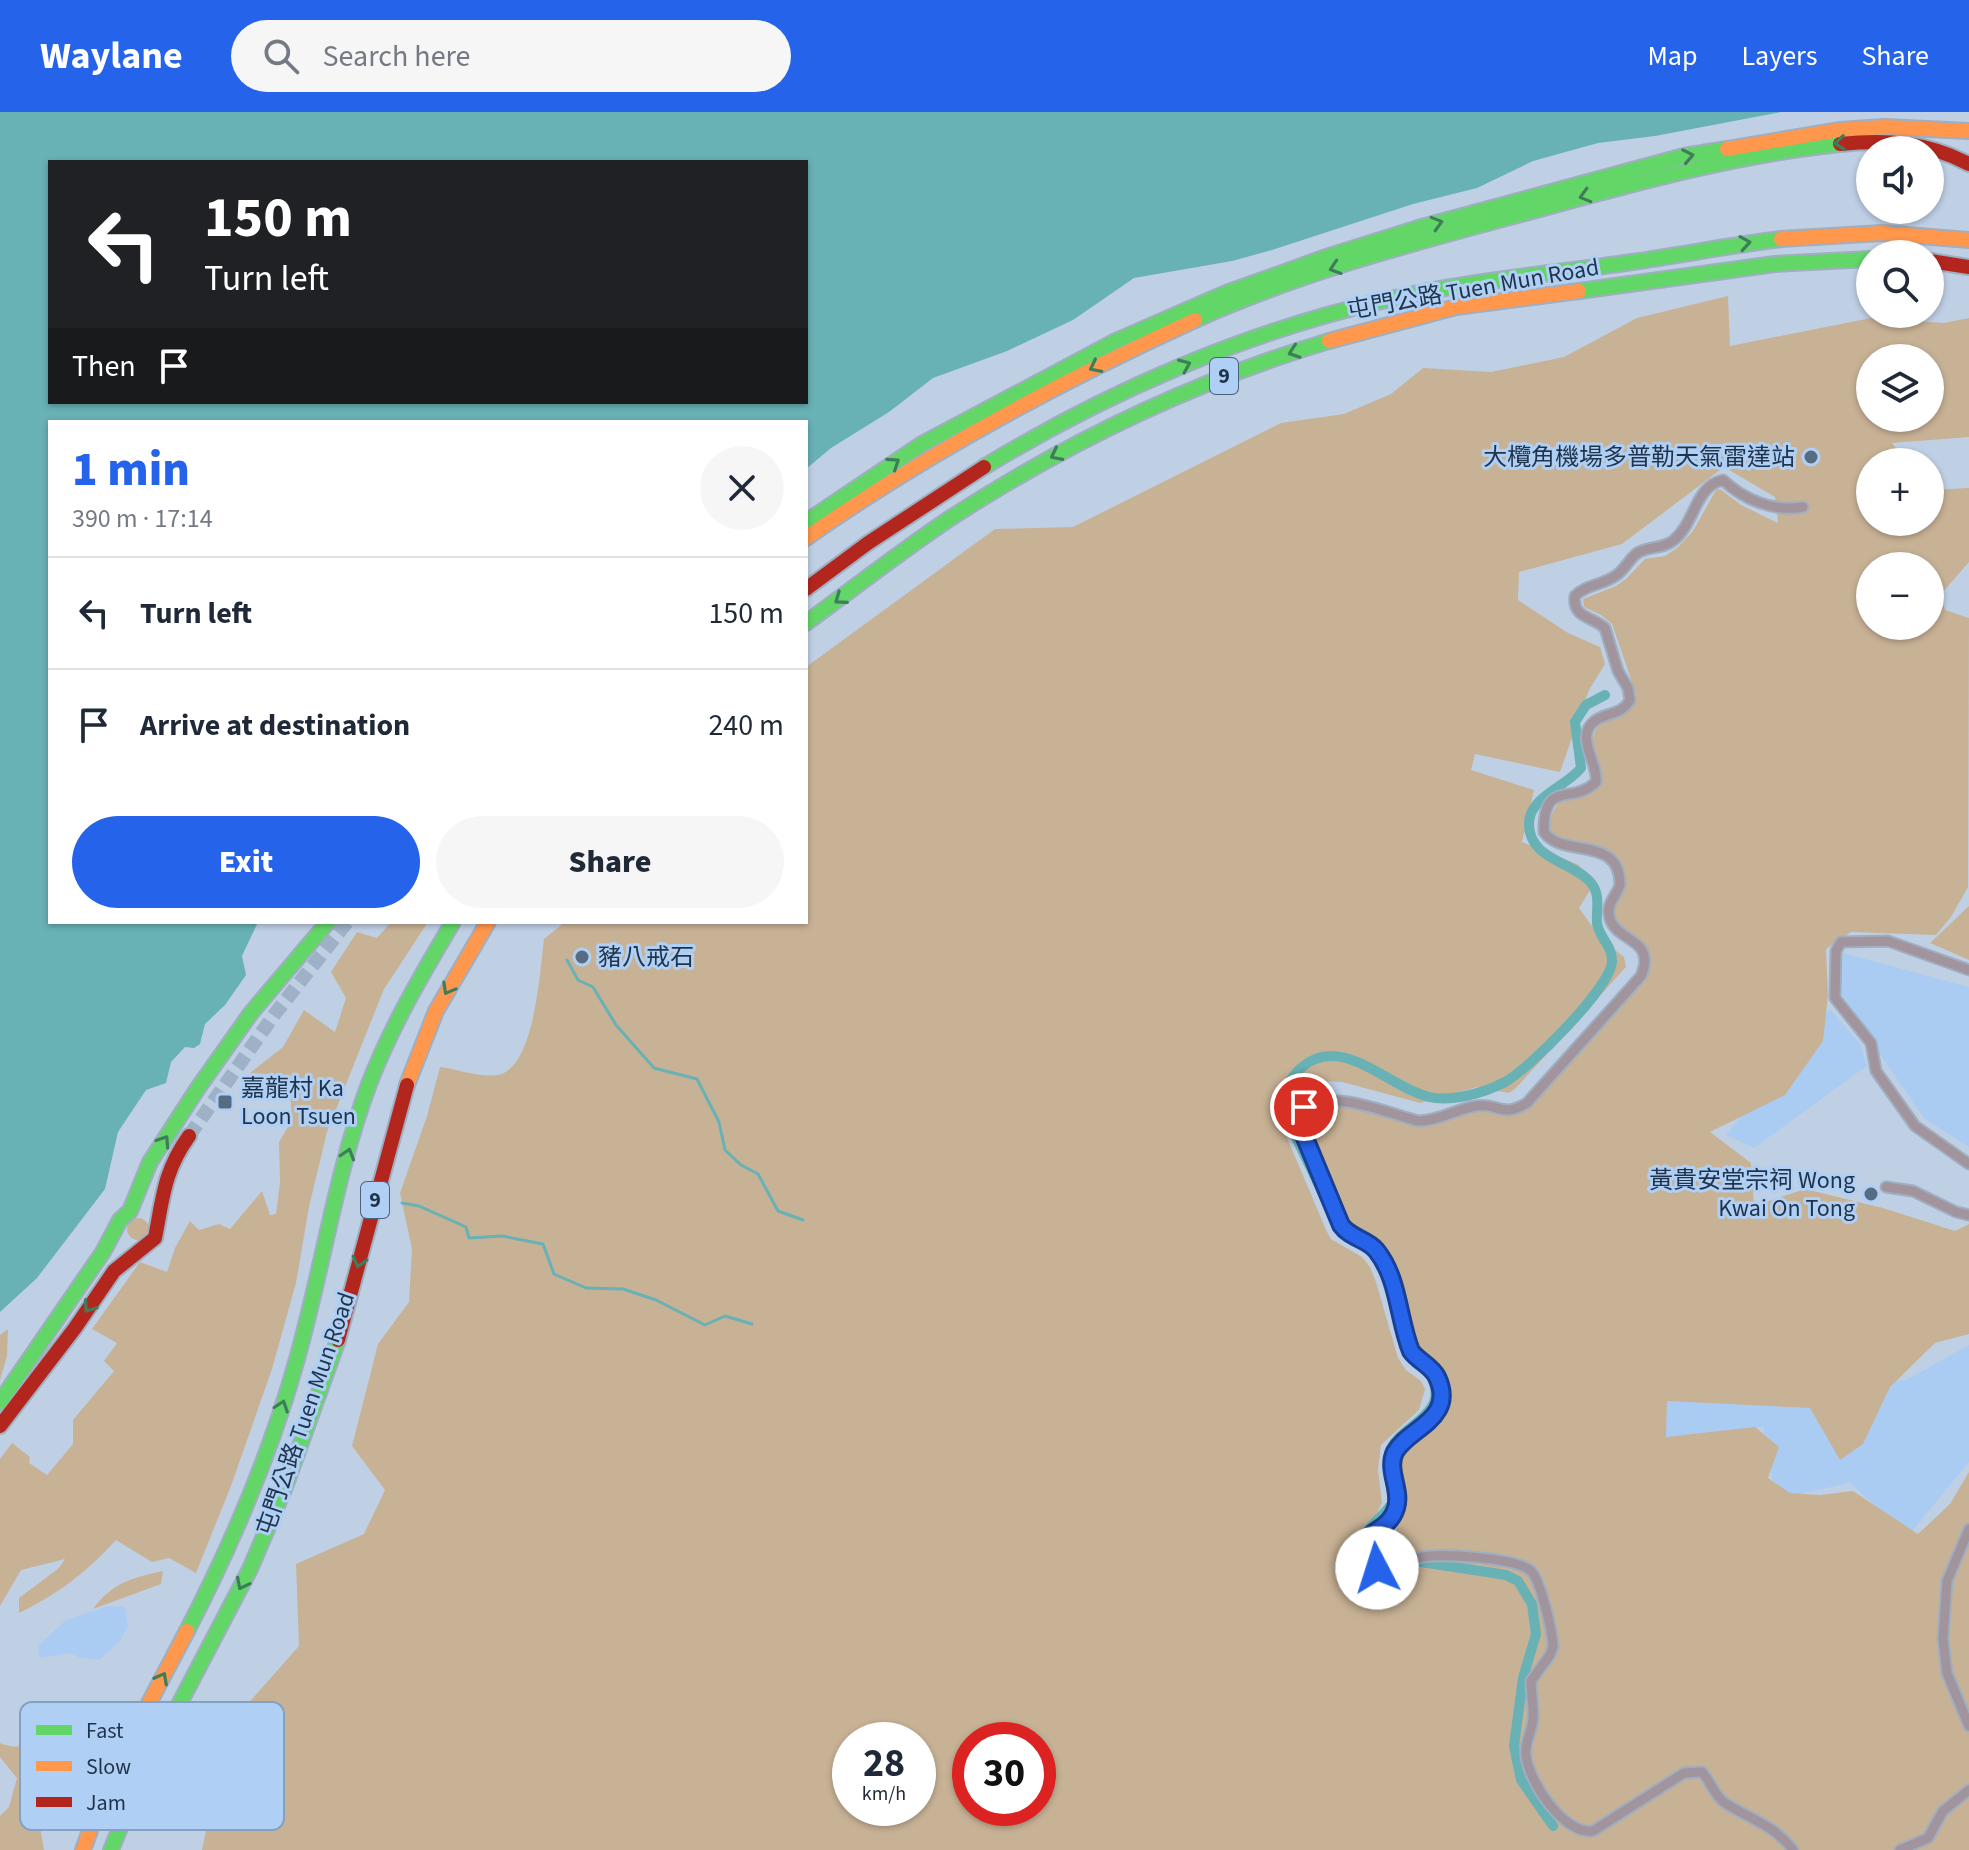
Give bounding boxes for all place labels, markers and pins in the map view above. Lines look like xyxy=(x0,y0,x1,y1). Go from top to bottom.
place label: 大欖角機場多普勒天氣雷達站 xyxy=(1483,440,1795,475)
marker: 大欖角機場多普勒天氣雷達站 xyxy=(1802,448,1820,466)
place label: 豬八戒石 xyxy=(598,940,694,975)
marker: 豬八戒石 xyxy=(573,948,591,966)
place label: 嘉龍村 Ka Loon Tsuen xyxy=(241,1071,356,1134)
pin xyxy=(1270,1073,1338,1141)
marker: 嘉龍村 Ka Loon Tsuen xyxy=(216,1093,234,1111)
place label: 黃貴安堂宗祠 Wong Kwai On Tong xyxy=(1649,1163,1855,1226)
marker: 黃貴安堂宗祠 Wong Kwai On Tong xyxy=(1862,1185,1880,1203)

